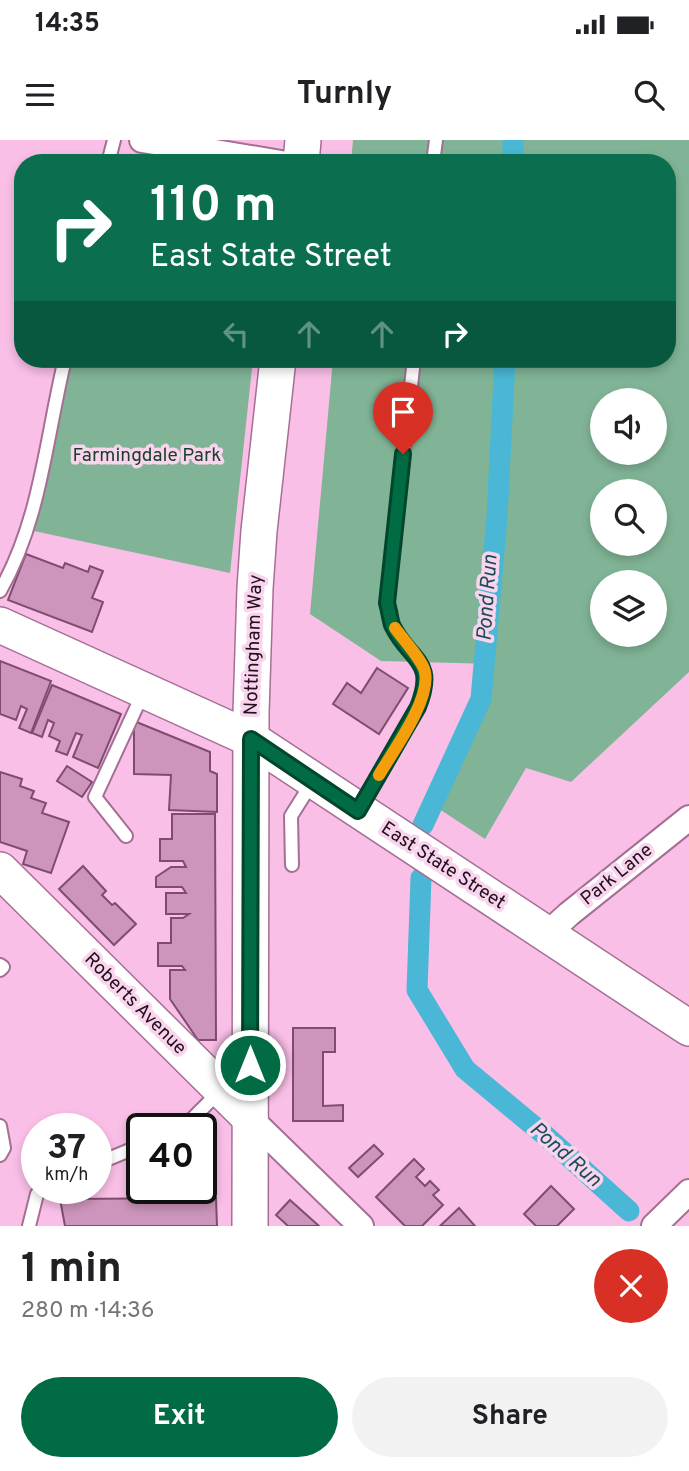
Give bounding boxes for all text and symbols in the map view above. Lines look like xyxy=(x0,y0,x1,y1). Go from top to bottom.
text: 14:35 xyxy=(35,8,100,41)
text: Turnly xyxy=(297,75,392,115)
icon: menu xyxy=(21,76,59,114)
icon: search xyxy=(630,76,668,114)
text: 110 m xyxy=(150,177,277,239)
icon: right xyxy=(35,182,126,273)
text: East State Street xyxy=(150,238,392,278)
icon: left xyxy=(217,315,255,353)
icon: ahead xyxy=(290,315,328,353)
icon: ahead xyxy=(363,315,401,353)
icon: right xyxy=(436,315,474,353)
pin xyxy=(373,382,433,454)
map controls xyxy=(590,388,667,647)
button: sound xyxy=(590,388,667,465)
icon: arrive xyxy=(384,393,422,431)
park label: Farmingdale Park xyxy=(73,444,221,468)
button: search xyxy=(590,479,667,556)
water label: Pond Run xyxy=(472,553,505,642)
button: layers xyxy=(590,570,667,647)
street label: Nottingham Way xyxy=(240,574,268,716)
street label: East State Street xyxy=(376,817,510,915)
street label: Park Lane xyxy=(576,839,658,911)
street label: Roberts Avenue xyxy=(79,948,191,1060)
position arrow xyxy=(213,1028,287,1102)
speed limit sign: 40 xyxy=(126,1113,217,1204)
water label: Pond Run xyxy=(523,1116,607,1194)
text: 37 xyxy=(47,1127,86,1171)
text: km/h xyxy=(45,1164,88,1187)
text: 1 min xyxy=(21,1244,122,1297)
button: close xyxy=(594,1249,668,1323)
text: 280 m · 14:36 xyxy=(21,1297,155,1326)
button: Exit xyxy=(21,1377,338,1457)
button: Share xyxy=(352,1377,668,1457)

